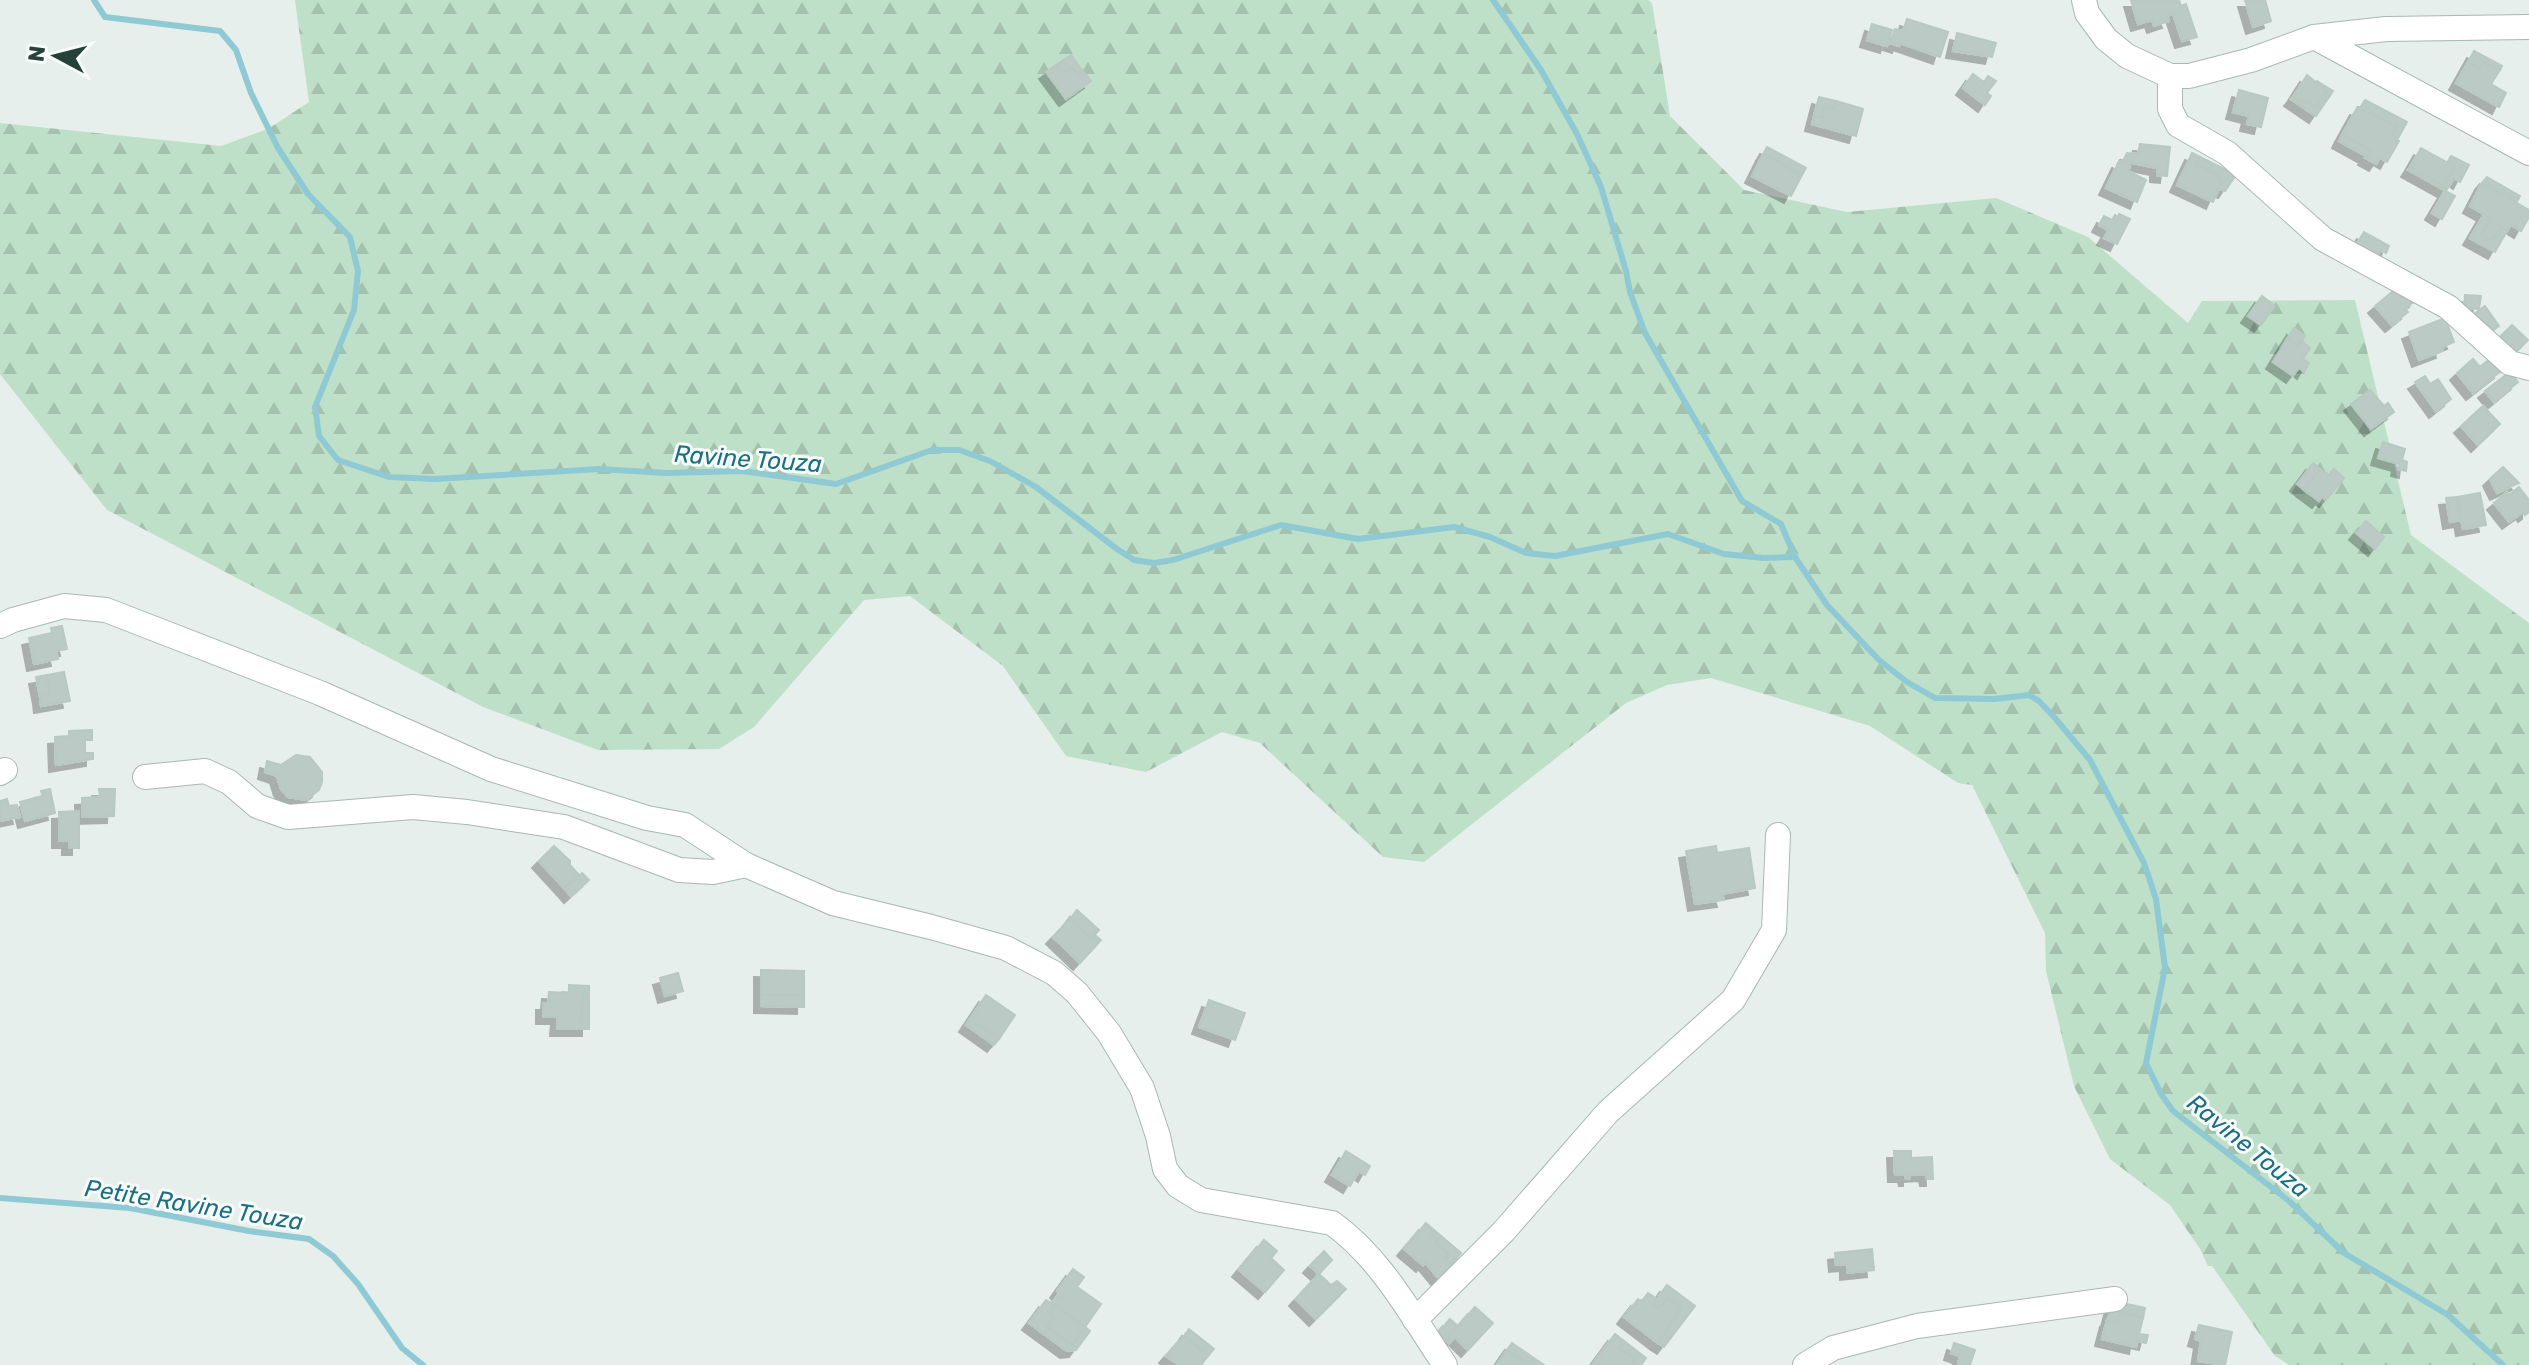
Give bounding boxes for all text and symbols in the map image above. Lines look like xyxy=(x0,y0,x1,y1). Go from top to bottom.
north arrow xyxy=(16,16,96,96)
text: N xyxy=(22,44,51,63)
water label: Ravine Touza xyxy=(673,440,823,478)
water label: Ravine Touza xyxy=(2182,1088,2314,1204)
water label: Petite Ravine Touza xyxy=(83,1174,305,1236)

